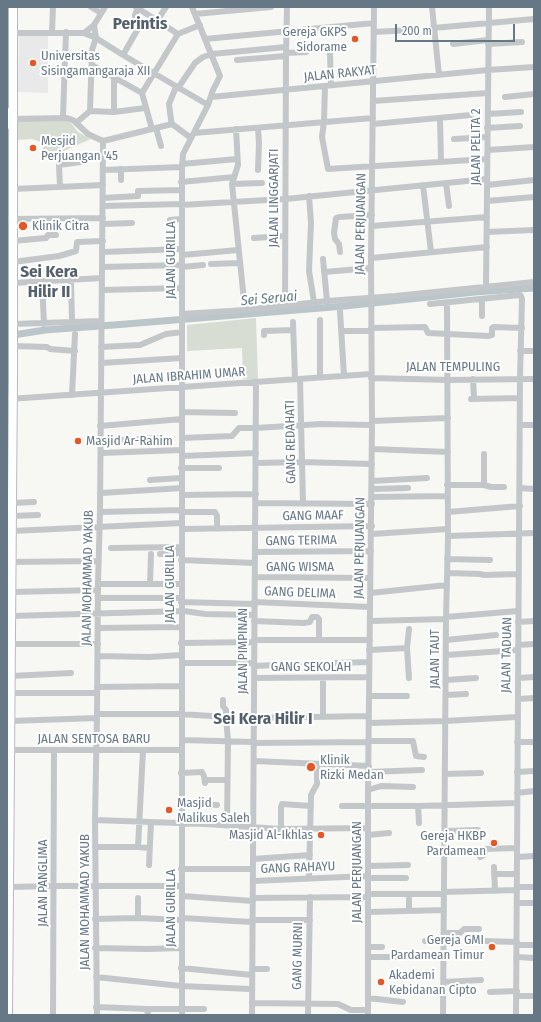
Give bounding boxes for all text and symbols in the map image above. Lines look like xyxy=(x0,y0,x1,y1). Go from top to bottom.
district label: Perintis xyxy=(113,14,167,34)
scale bar xyxy=(397,16,517,42)
place label: Gereja GKPS Sidorame xyxy=(283,24,347,55)
text: 200 m xyxy=(402,24,432,38)
marker: Gereja GKPS Sidorame xyxy=(350,34,360,44)
place label: Universitas Sisingamangaraja XII xyxy=(41,48,150,79)
marker: Universitas Sisingamangaraja XII xyxy=(28,58,38,68)
street label: JALAN RAKYAT xyxy=(303,62,377,86)
street label: JALAN PELITA 2 xyxy=(468,109,484,185)
place label: Mesjid Perjuangan '45 xyxy=(41,133,118,164)
marker: Mesjid Perjuangan '45 xyxy=(28,143,38,153)
street label: JALAN LINGGARJATI xyxy=(266,149,282,247)
street label: JALAN PERJUANGAN xyxy=(352,173,370,275)
place label: Klinik Citra xyxy=(32,218,89,234)
marker: Klinik Citra xyxy=(17,220,29,232)
street label: JALAN GURILLA xyxy=(163,221,179,299)
district label: Sei Kera Hilir II xyxy=(20,262,78,302)
water label: Sei Seruai xyxy=(240,288,298,310)
street label: JALAN TEMPULING xyxy=(406,359,500,375)
street label: JALAN IBRAHIM UMAR xyxy=(132,364,246,388)
street label: GANG REDAHATI xyxy=(282,400,300,484)
place label: Masjid Ar-Rahim xyxy=(86,433,173,449)
marker: Masjid Ar-Rahim xyxy=(73,436,83,446)
street label: JALAN PERJUANGAN xyxy=(351,497,369,599)
street label: GANG MAAF xyxy=(282,508,344,524)
street label: JALAN MOHAMMAD YAKUB xyxy=(79,510,97,646)
street label: GANG TERIMA xyxy=(265,533,337,549)
street label: JALAN GURILLA xyxy=(162,545,178,623)
street label: GANG WISMA xyxy=(266,559,334,575)
street label: GANG DELIMA xyxy=(264,584,336,602)
street label: JALAN PIMPINAN xyxy=(235,608,251,694)
street label: JALAN TADUAN xyxy=(499,617,515,693)
street label: JALAN TAUT xyxy=(427,629,443,689)
street label: GANG SEKOLAH xyxy=(271,659,351,675)
district label: Sei Kera Hilir I xyxy=(213,709,313,729)
street label: JALAN SENTOSA BARU xyxy=(38,731,150,747)
place label: Klinik Rizki Medan xyxy=(320,752,384,783)
marker: Klinik Rizki Medan xyxy=(305,761,317,773)
place label: Masjid Malikus Saleh xyxy=(177,795,250,826)
marker: Masjid Malikus Saleh xyxy=(164,805,174,815)
street label: JALAN PERJUANGAN xyxy=(349,821,365,923)
place label: Masjid Al-Ikhlas xyxy=(229,827,313,843)
place label: Gereja HKBP Pardamean xyxy=(420,828,486,859)
marker: Masjid Al-Ikhlas xyxy=(316,830,326,840)
street label: JALAN MOHAMMAD YAKUB xyxy=(77,834,93,970)
marker: Gereja HKBP Pardamean xyxy=(489,838,499,848)
street label: JALAN PANGLIMA xyxy=(35,839,51,927)
street label: GANG RAHAYU xyxy=(260,859,336,877)
street label: JALAN GURILLA xyxy=(163,869,179,947)
street label: GANG MURNI xyxy=(290,922,306,990)
place label: Gereja GMI Pardamean Timur xyxy=(391,932,484,963)
marker: Gereja GMI Pardamean Timur xyxy=(487,942,497,952)
place label: Akademi Kebidanan Cipto xyxy=(389,967,476,998)
marker: Akademi Kebidanan Cipto xyxy=(376,977,386,987)

